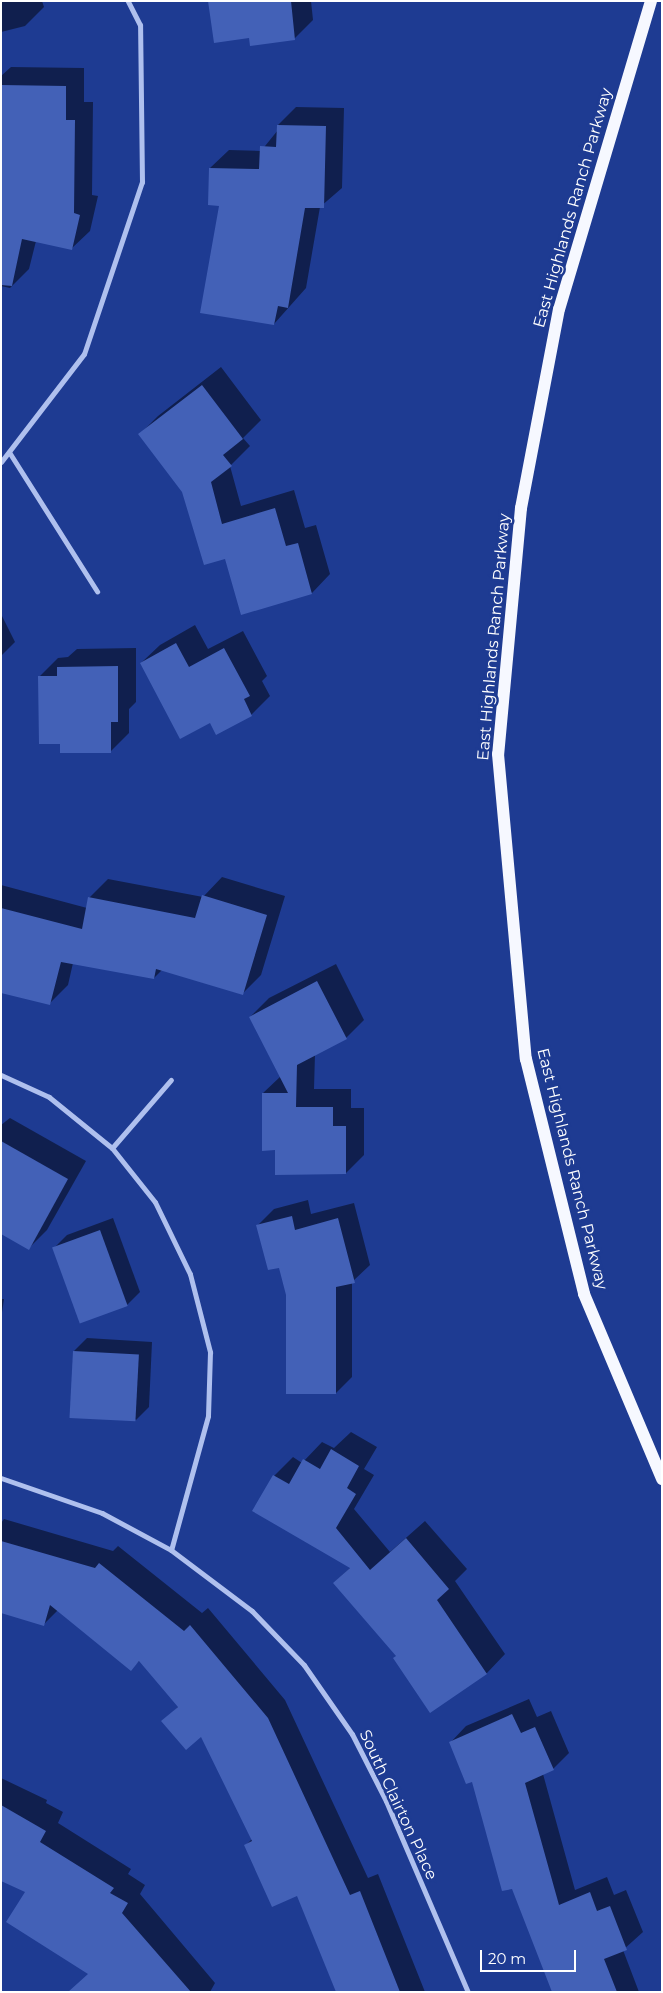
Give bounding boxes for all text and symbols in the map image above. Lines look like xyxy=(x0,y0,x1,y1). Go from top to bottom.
street label: East Highlands Ranch Parkway xyxy=(530,86,616,330)
street label: East Highlands Ranch Parkway xyxy=(474,512,514,762)
street label: East Highlands Ranch Parkway xyxy=(533,1046,611,1292)
street label: South Clairton Place xyxy=(355,1727,441,1883)
scale bar xyxy=(483,1940,579,1972)
text: 20 m xyxy=(488,1949,526,1968)

